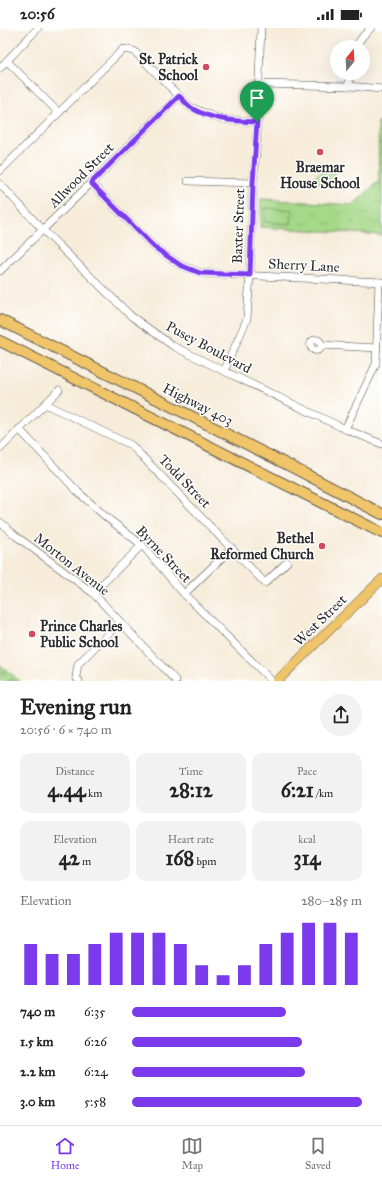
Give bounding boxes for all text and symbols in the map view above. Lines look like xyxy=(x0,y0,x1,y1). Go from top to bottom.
text: 20:56 xyxy=(20,5,55,23)
north arrow xyxy=(330,40,370,80)
map controls xyxy=(330,40,370,80)
place label: St. Patrick School xyxy=(139,51,199,84)
marker: St. Patrick School xyxy=(201,62,211,72)
pin xyxy=(240,81,274,122)
icon: arrive xyxy=(246,87,268,109)
street label: Allwood Street xyxy=(45,139,117,212)
marker: Braemar House School xyxy=(315,147,325,157)
place label: Braemar House School xyxy=(280,159,361,192)
street label: Baxter Street xyxy=(229,188,248,264)
street label: Sherry Lane xyxy=(268,255,340,276)
street label: Pusey Boulevard xyxy=(163,318,254,377)
street label: Highway 403 xyxy=(160,380,236,429)
street label: Todd Street xyxy=(155,451,214,512)
street label: Byrne Street xyxy=(132,522,195,586)
street label: Morton Avenue xyxy=(30,530,113,599)
place label: Bethel Reformed Church xyxy=(210,530,315,563)
marker: Bethel Reformed Church xyxy=(317,541,327,551)
street label: West Street xyxy=(291,591,350,650)
place label: Prince Charles Public School xyxy=(40,618,122,651)
marker: Prince Charles Public School xyxy=(27,629,37,639)
text: Evening run xyxy=(20,693,132,720)
button: share xyxy=(320,694,362,736)
text: 20:56 · 6 × 740 m xyxy=(20,722,112,738)
text: Distance xyxy=(55,765,95,778)
text: Time xyxy=(179,765,203,778)
text: Pace xyxy=(297,765,317,778)
text: 4.44 xyxy=(48,778,86,802)
text: 28:12 xyxy=(169,778,213,802)
text: 6:21 xyxy=(281,778,314,802)
text: km xyxy=(86,787,102,800)
text: /km xyxy=(314,787,333,800)
text: Elevation xyxy=(53,833,97,846)
text: Heart rate xyxy=(168,833,214,846)
text: kcal xyxy=(298,833,316,846)
text: 42 xyxy=(59,846,80,870)
text: 168 xyxy=(165,846,194,870)
text: 314 xyxy=(293,846,321,870)
text: m xyxy=(80,855,91,868)
text: bpm xyxy=(194,855,217,868)
text: Elevation xyxy=(20,893,72,909)
text: 280–285 m xyxy=(301,893,362,909)
text: 740 m xyxy=(20,1004,55,1020)
text: 6:35 xyxy=(84,1004,105,1020)
text: 1.5 km xyxy=(20,1034,53,1050)
text: 6:26 xyxy=(84,1034,107,1050)
text: 2.2 km xyxy=(20,1064,56,1080)
text: 6:24 xyxy=(84,1064,108,1080)
text: 3.0 km xyxy=(20,1094,55,1110)
text: 5:58 xyxy=(84,1094,106,1110)
tab: Home xyxy=(51,1135,80,1172)
tab: Map xyxy=(181,1135,203,1172)
tab: Saved xyxy=(305,1135,331,1172)

